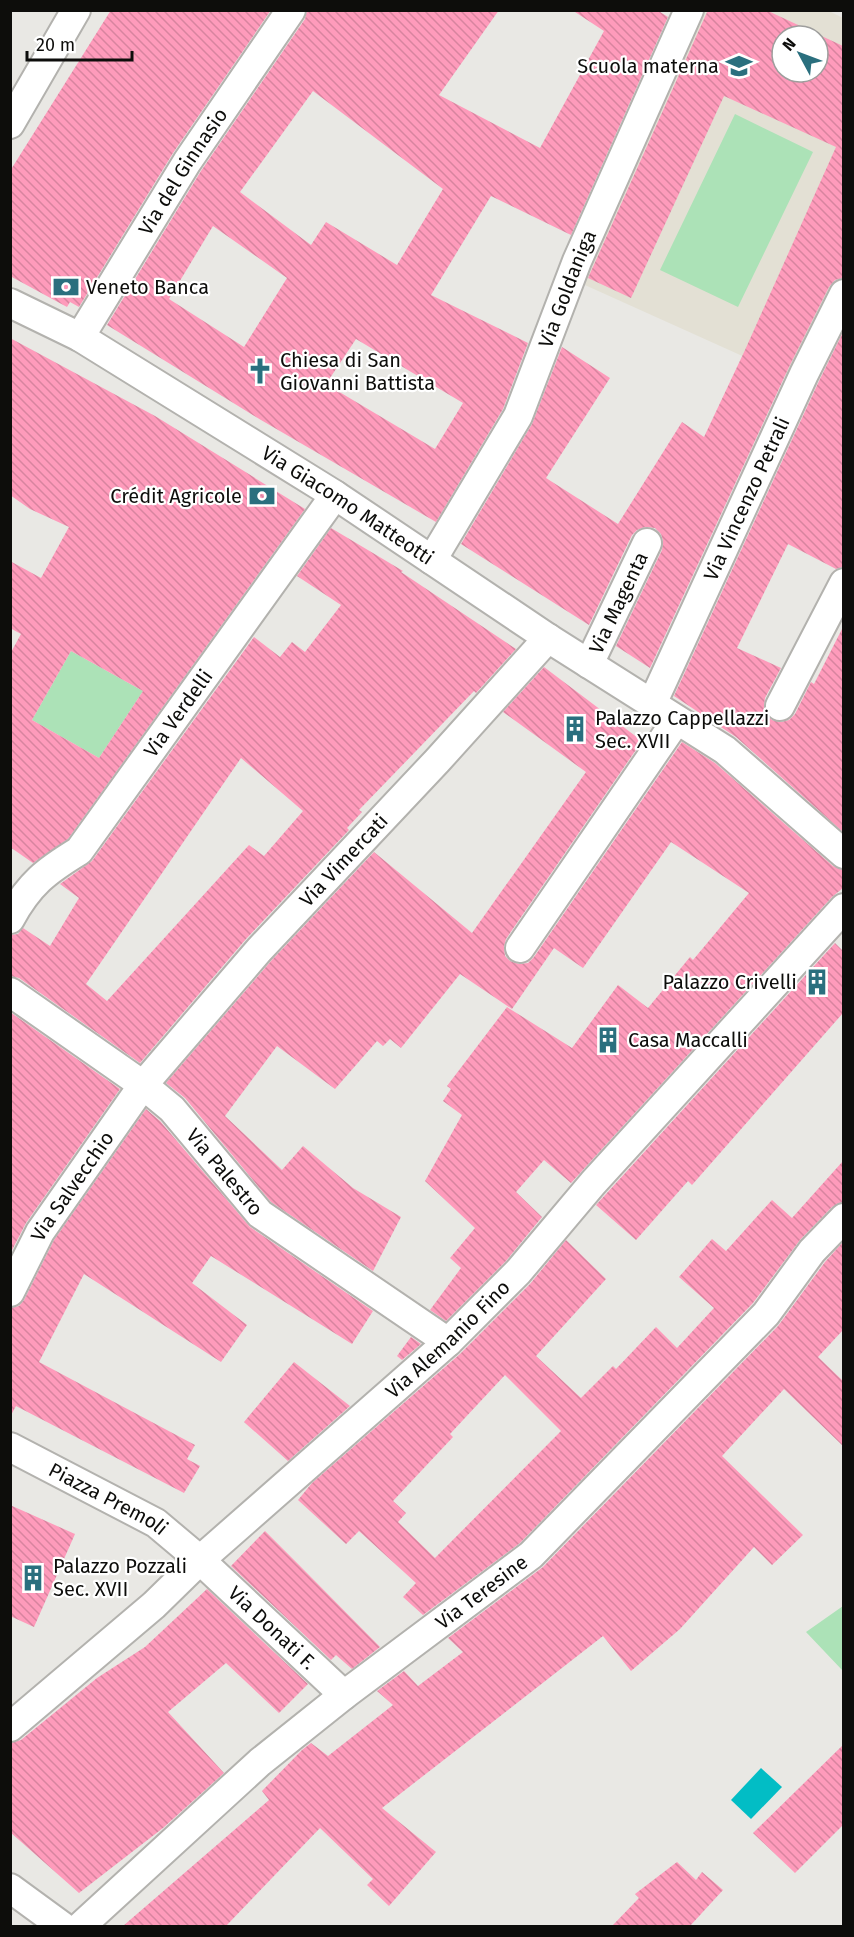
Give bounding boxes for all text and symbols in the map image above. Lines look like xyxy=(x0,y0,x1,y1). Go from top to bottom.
scale bar xyxy=(27,24,132,62)
north arrow xyxy=(770,24,830,84)
text: 20 m xyxy=(36,34,75,56)
text: N xyxy=(778,34,800,55)
school or university icon: Scuola materna xyxy=(724,51,754,81)
place label: Scuola materna xyxy=(577,54,719,78)
street label: Via del Ginnasio xyxy=(133,103,232,239)
street label: Via Goldaniga xyxy=(533,226,601,351)
bank icon: Veneto Banca xyxy=(51,272,81,302)
place label: Veneto Banca xyxy=(86,275,209,299)
place label: Chiesa di San Giovanni Battista xyxy=(280,348,435,395)
church icon: Chiesa di San Giovanni Battista xyxy=(245,356,275,386)
street label: Via Vincenzo Petrali xyxy=(699,413,795,584)
street label: Via Giacomo Matteotti xyxy=(257,441,438,570)
bank icon: Crédit Agricole xyxy=(247,481,277,511)
place label: Crédit Agricole xyxy=(110,484,242,508)
street label: Via Magenta xyxy=(584,548,653,657)
street label: Via Verdelli xyxy=(139,665,218,762)
place label: Palazzo Cappellazzi Sec. XVII xyxy=(595,706,769,753)
building icon: Palazzo Cappellazzi Sec. XVII xyxy=(560,714,590,744)
street label: Via Vimercati xyxy=(294,809,393,911)
building icon: Palazzo Crivelli xyxy=(802,967,832,997)
place label: Palazzo Crivelli xyxy=(663,970,797,994)
building icon: Casa Maccalli xyxy=(593,1025,623,1055)
place label: Casa Maccalli xyxy=(628,1028,748,1052)
street label: Via Palestro xyxy=(181,1123,268,1220)
street label: Via Salvecchio xyxy=(25,1127,119,1245)
street label: Via Alemanio Fino xyxy=(381,1275,515,1403)
street label: Piazza Premoli xyxy=(45,1457,173,1540)
street label: Via Teresine xyxy=(431,1550,532,1634)
place label: Palazzo Pozzali Sec. XVII xyxy=(53,1554,187,1601)
building icon: Palazzo Pozzali Sec. XVII xyxy=(18,1563,48,1593)
street label: Via Donati F. xyxy=(223,1581,321,1675)

